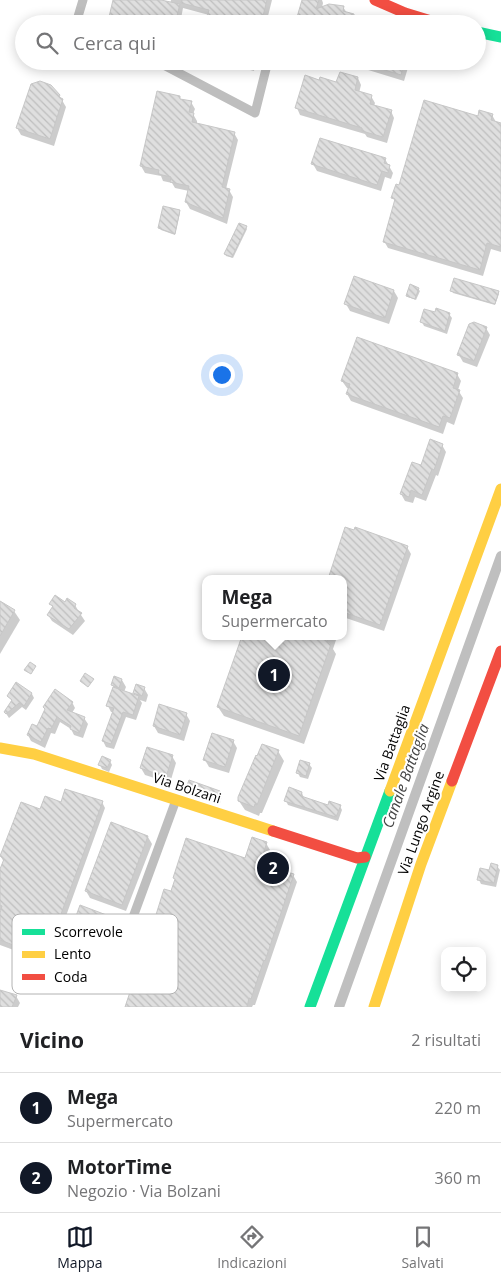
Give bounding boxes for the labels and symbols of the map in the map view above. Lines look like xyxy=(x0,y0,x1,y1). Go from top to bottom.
your location xyxy=(209,362,235,388)
pin: 1 xyxy=(258,656,290,694)
street label: Via Battaglia xyxy=(369,702,414,784)
water label: Canale Battaglia xyxy=(377,720,433,830)
street label: Via Bolzani xyxy=(151,768,224,807)
street label: Via Lungo Argine xyxy=(393,768,448,878)
pin: 2 xyxy=(257,849,289,887)
legend xyxy=(12,914,178,994)
text: Scorrevole xyxy=(54,922,123,941)
text: Lento xyxy=(54,944,91,963)
text: Coda xyxy=(54,967,88,986)

